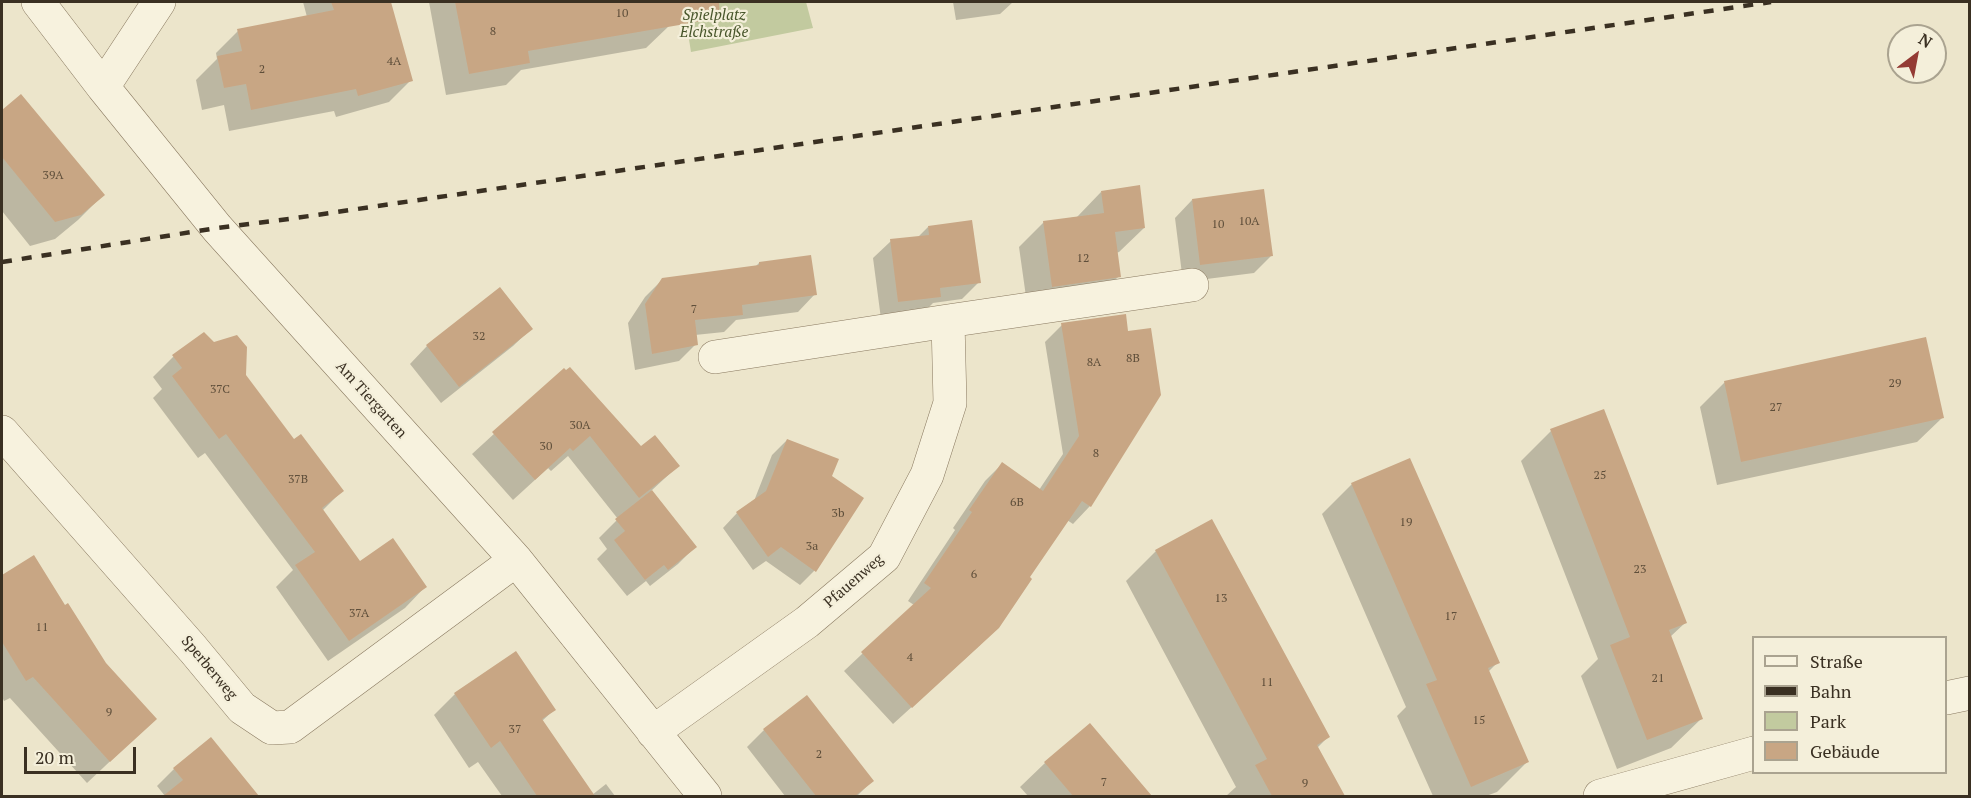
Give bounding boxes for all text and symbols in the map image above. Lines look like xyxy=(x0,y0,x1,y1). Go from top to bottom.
house number: 10 xyxy=(616,7,628,21)
park label: Spielplatz Elchstraße xyxy=(680,7,748,42)
north arrow xyxy=(1887,24,1947,84)
house number: 8 xyxy=(490,25,496,39)
text: N xyxy=(1914,28,1936,53)
house number: 4A xyxy=(387,55,401,69)
house number: 2 xyxy=(259,63,265,77)
house number: 39A xyxy=(43,169,63,183)
house number: 10A xyxy=(1239,215,1259,229)
house number: 10 xyxy=(1212,218,1224,232)
house number: 12 xyxy=(1077,252,1089,266)
house number: 7 xyxy=(691,303,697,317)
house number: 32 xyxy=(473,330,485,344)
house number: 8B xyxy=(1126,352,1140,366)
house number: 8A xyxy=(1087,356,1101,370)
street label: Am Tiergarten xyxy=(332,358,410,442)
house number: 29 xyxy=(1889,377,1901,391)
house number: 37C xyxy=(210,383,230,397)
house number: 27 xyxy=(1770,401,1782,415)
house number: 30A xyxy=(570,419,590,433)
house number: 30 xyxy=(540,440,552,454)
house number: 8 xyxy=(1093,447,1099,461)
house number: 25 xyxy=(1594,469,1606,483)
house number: 37B xyxy=(288,473,308,487)
house number: 6B xyxy=(1010,496,1024,510)
house number: 3b xyxy=(832,507,844,521)
house number: 19 xyxy=(1400,516,1412,530)
house number: 3a xyxy=(806,540,818,554)
street label: Pfauenweg xyxy=(821,550,887,612)
house number: 23 xyxy=(1634,563,1646,577)
house number: 6 xyxy=(971,568,977,582)
house number: 13 xyxy=(1215,592,1227,606)
house number: 37A xyxy=(349,607,369,621)
house number: 17 xyxy=(1445,610,1457,624)
house number: 11 xyxy=(36,621,48,635)
street label: Sperberweg xyxy=(177,632,241,704)
legend xyxy=(1752,636,1947,774)
text: Straße xyxy=(1810,649,1863,673)
house number: 4 xyxy=(907,651,913,665)
house number: 21 xyxy=(1652,672,1664,686)
house number: 11 xyxy=(1261,676,1273,690)
text: Bahn xyxy=(1810,679,1851,703)
house number: 9 xyxy=(106,706,112,720)
text: Park xyxy=(1810,709,1846,733)
house number: 15 xyxy=(1473,714,1485,728)
house number: 37 xyxy=(509,723,521,737)
scale bar xyxy=(27,735,140,773)
text: Gebäude xyxy=(1810,739,1880,763)
text: 20 m xyxy=(35,745,74,769)
house number: 2 xyxy=(816,748,822,762)
house number: 7 xyxy=(1101,776,1107,790)
house number: 9 xyxy=(1302,777,1308,791)

